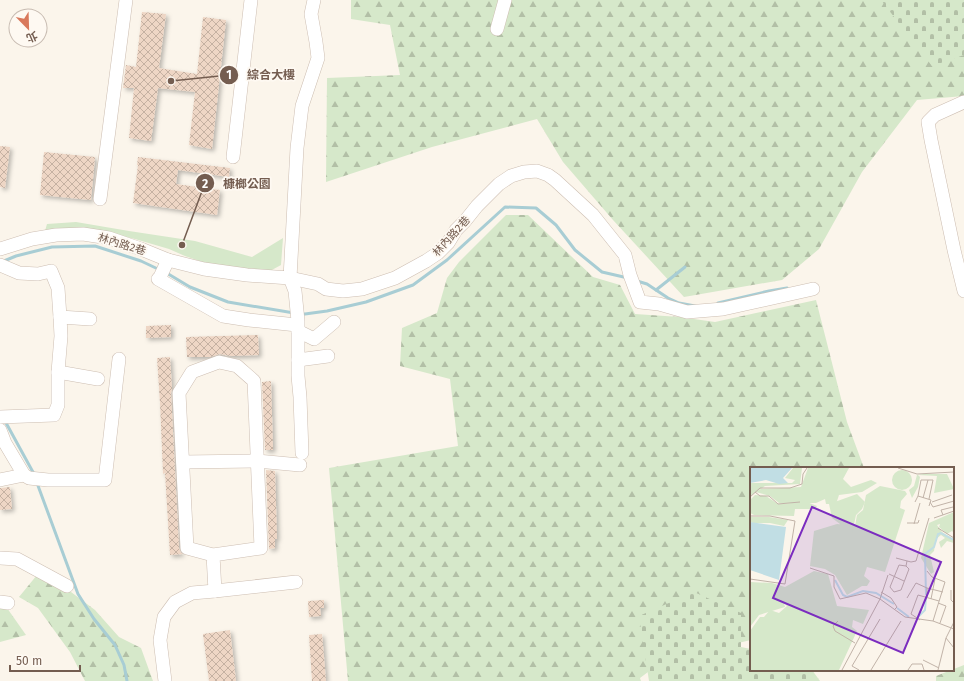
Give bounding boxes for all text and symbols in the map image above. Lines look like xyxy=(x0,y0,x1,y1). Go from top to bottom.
north arrow xyxy=(8,8,48,48)
text: 北 xyxy=(24,29,39,45)
callout: 綜合大樓 xyxy=(219,63,303,87)
text: 1 xyxy=(226,68,232,82)
text: 綜合大樓 xyxy=(247,68,295,82)
callout: 槺榔公園 xyxy=(195,171,279,195)
text: 2 xyxy=(202,177,208,191)
text: 槺榔公園 xyxy=(223,177,271,191)
street label: 林內路2巷 xyxy=(430,214,473,259)
street label: 林內路2巷 xyxy=(96,231,147,258)
inset map xyxy=(750,467,954,671)
scale bar xyxy=(10,647,80,673)
text: 50 m xyxy=(16,654,42,668)

